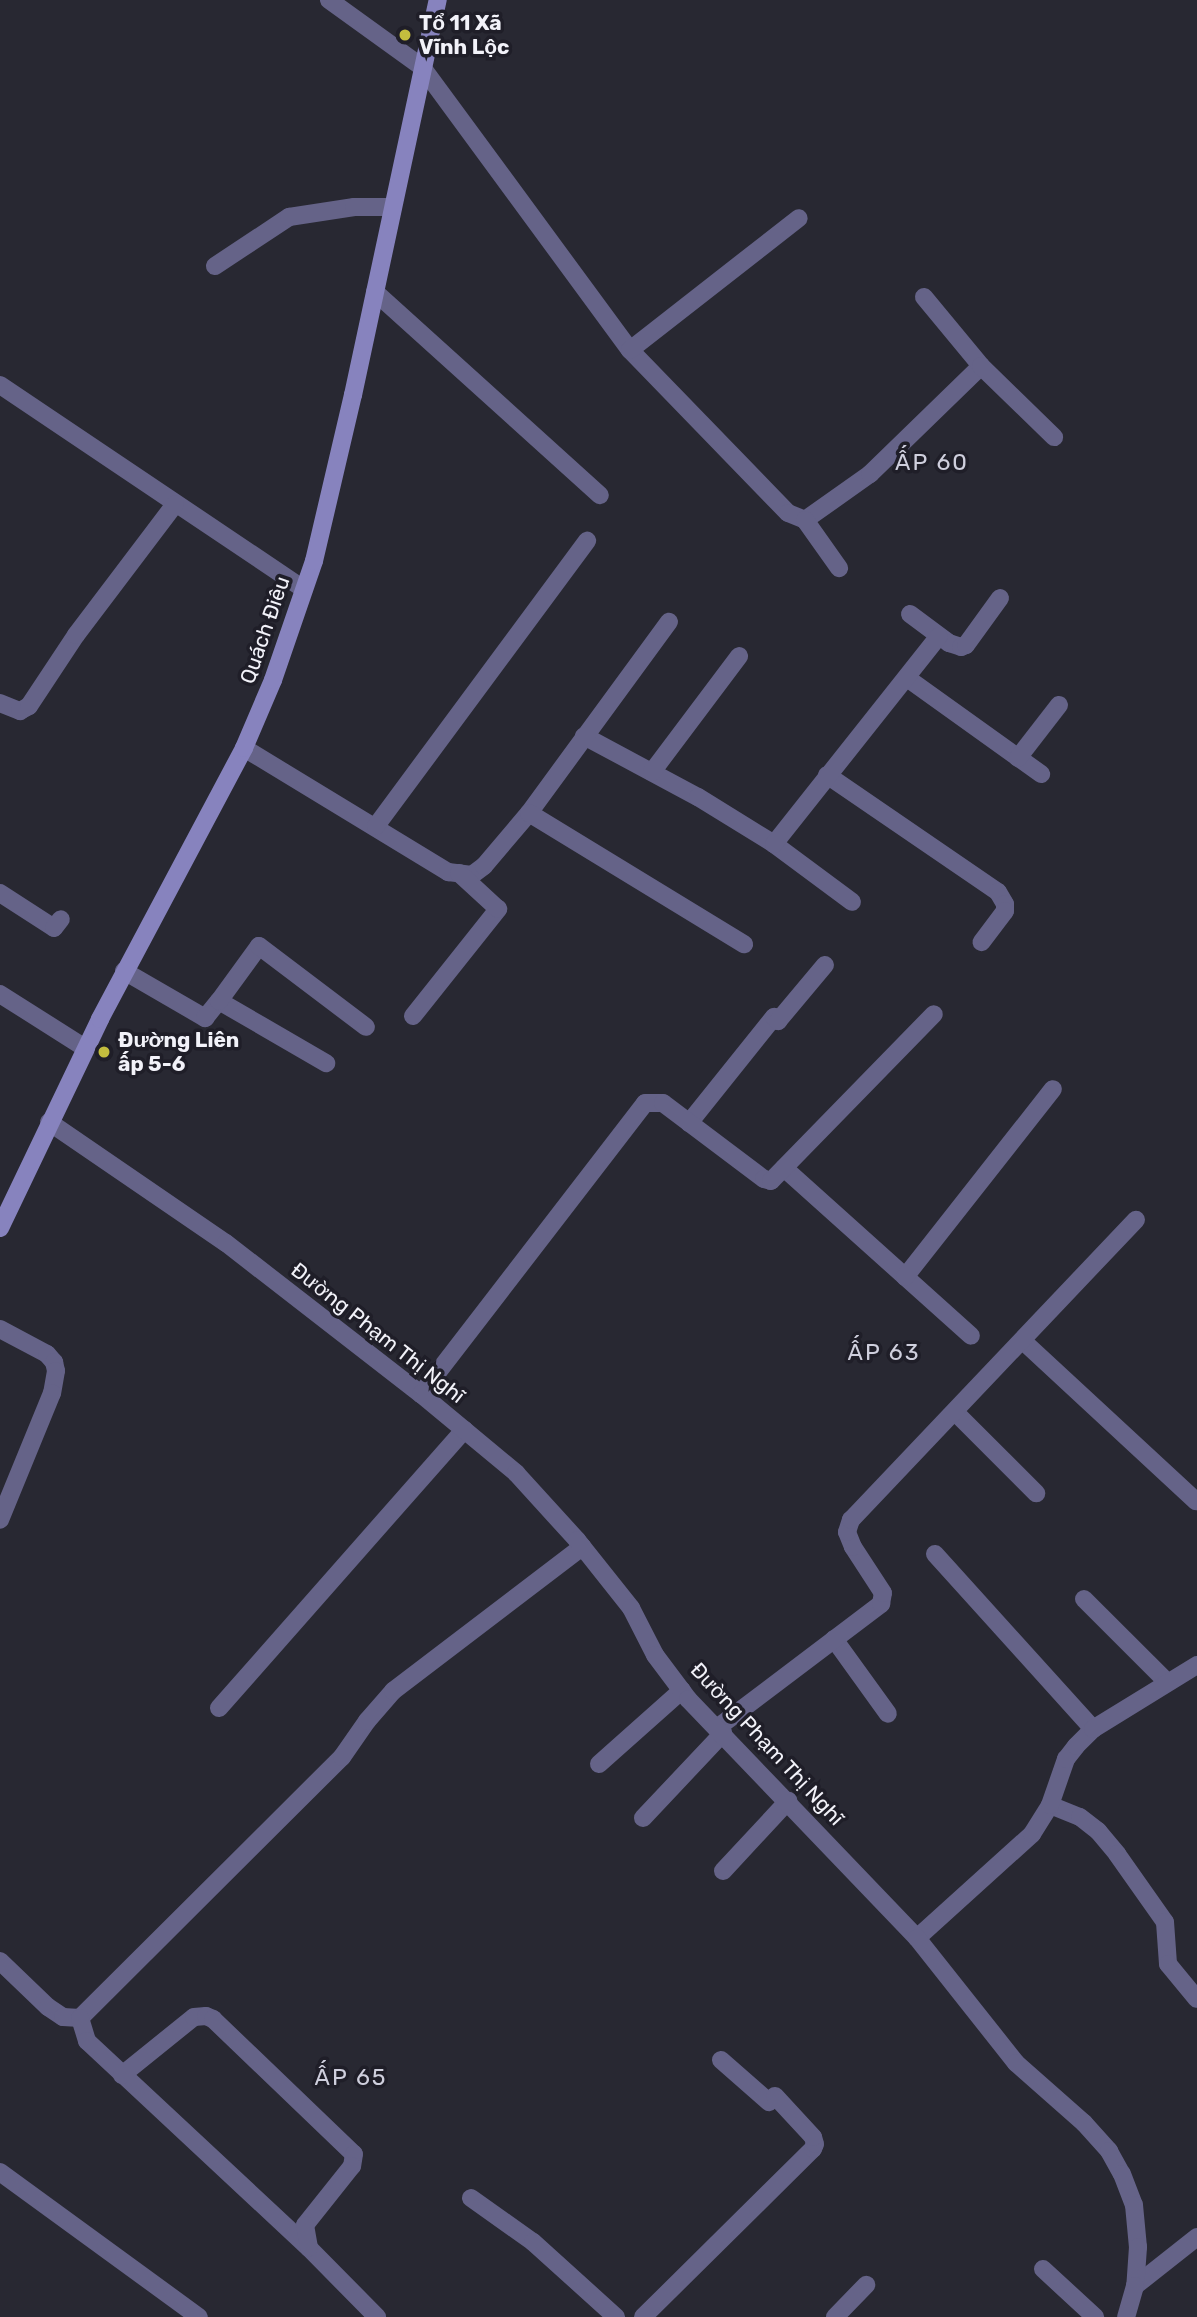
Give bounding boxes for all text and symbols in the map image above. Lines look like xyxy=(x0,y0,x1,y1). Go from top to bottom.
place label: Tổ 11 Xã Vĩnh Lộc xyxy=(419,10,509,60)
marker: Tổ 11 Xã Vĩnh Lộc xyxy=(397,27,413,43)
district label: ẤP 60 xyxy=(895,448,969,476)
street label: Quách Điêu xyxy=(235,573,295,687)
place label: Đường Liên ấp 5-6 xyxy=(118,1027,239,1077)
marker: Đường Liên ấp 5-6 xyxy=(96,1044,112,1060)
street label: Đường Phạm Thị Nghĩ xyxy=(286,1257,470,1409)
district label: ẤP 63 xyxy=(848,1338,920,1366)
street label: Đường Phạm Thị Nghĩ xyxy=(685,1657,849,1831)
district label: ẤP 65 xyxy=(315,2063,387,2091)

